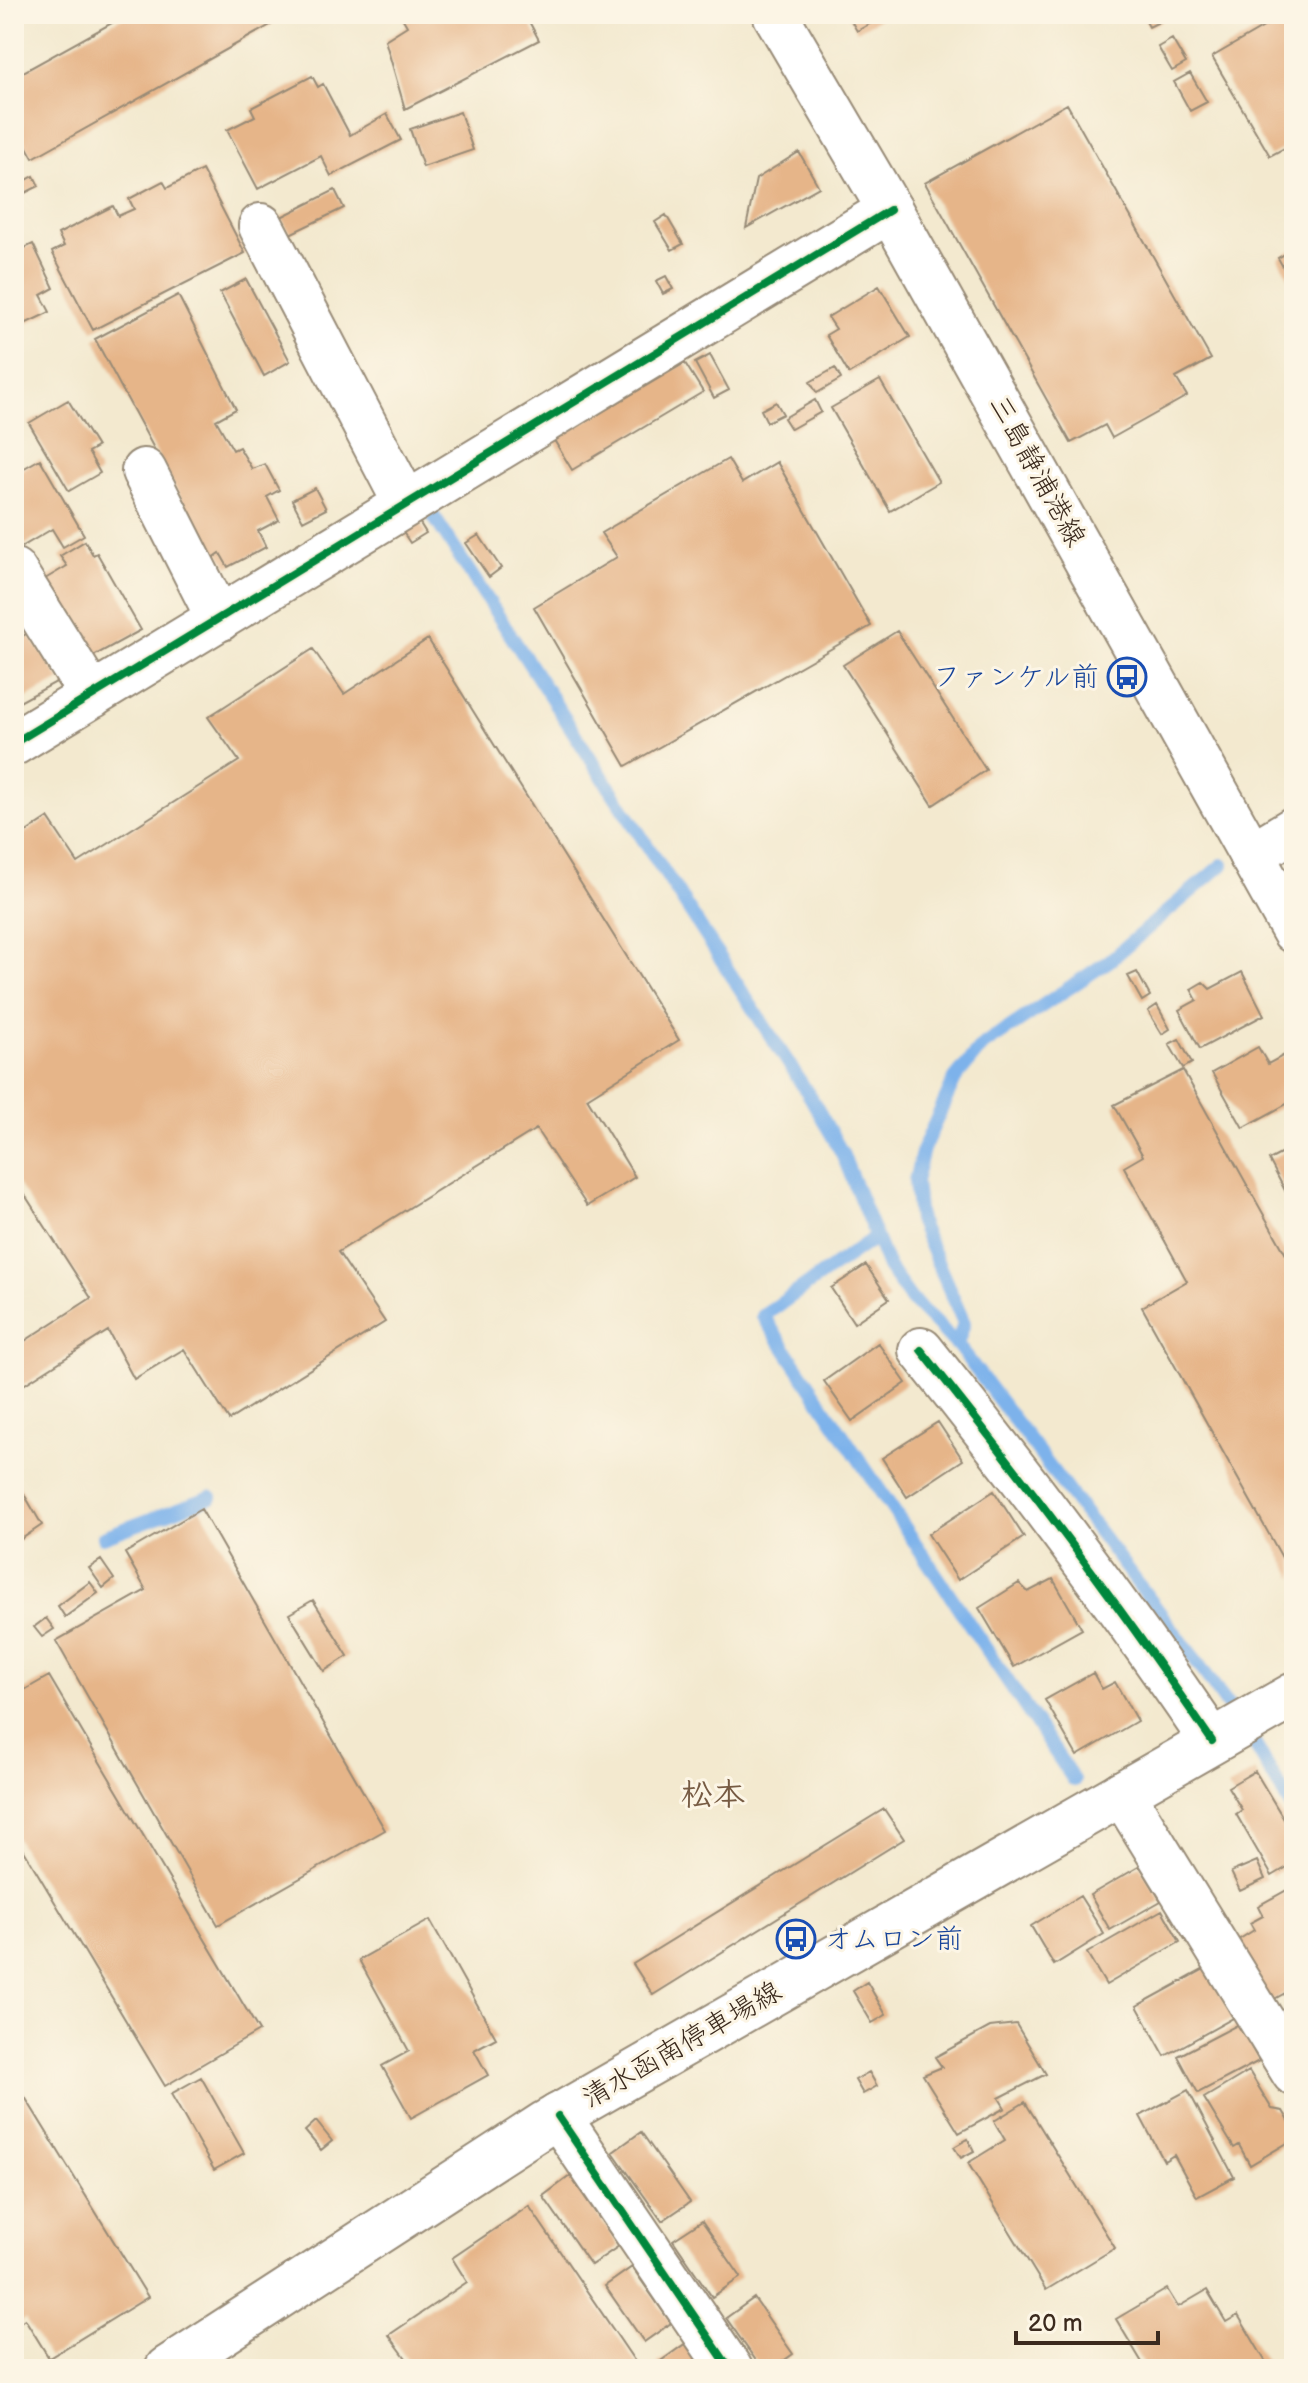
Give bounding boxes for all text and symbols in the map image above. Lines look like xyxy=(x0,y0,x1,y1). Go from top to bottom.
street label: 三島静浦港線 xyxy=(982,390,1092,552)
bus stop icon: ファンケル前 xyxy=(1106,656,1148,698)
place label: ファンケル前 xyxy=(933,661,1099,694)
district label: 松本 xyxy=(681,1776,745,1815)
bus stop icon: オムロン前 xyxy=(775,1918,817,1960)
place label: オムロン前 xyxy=(824,1923,963,1956)
street label: 清水函南停車場線 xyxy=(577,1975,787,2115)
scale bar xyxy=(1016,2295,1158,2345)
text: 20 m xyxy=(1028,2309,1083,2338)

